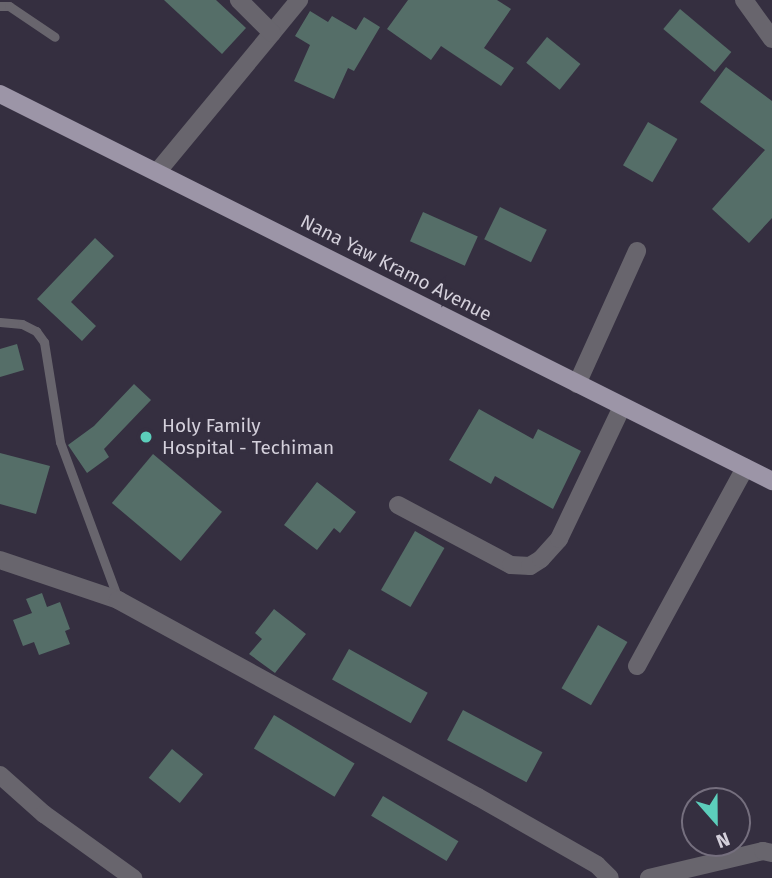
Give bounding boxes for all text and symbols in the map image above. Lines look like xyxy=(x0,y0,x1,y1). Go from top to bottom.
street label: Nana Yaw Kramo Avenue xyxy=(297,210,495,326)
place label: Holy Family Hospital - Techiman xyxy=(162,415,334,459)
marker: Holy Family Hospital - Techiman xyxy=(136,427,156,447)
north arrow xyxy=(681,787,751,857)
text: N xyxy=(713,827,733,853)

